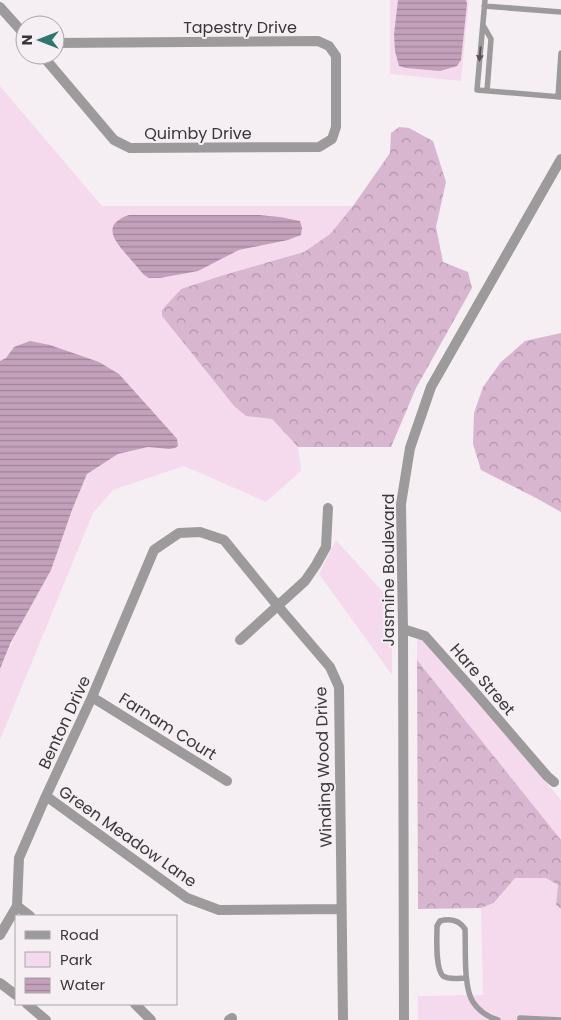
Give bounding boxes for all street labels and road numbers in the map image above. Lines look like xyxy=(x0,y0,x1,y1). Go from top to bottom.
street label: Tapestry Drive xyxy=(183,16,297,39)
street label: Quimby Drive xyxy=(144,122,252,145)
street label: Jasmine Boulevard xyxy=(377,493,400,647)
street label: Hare Street xyxy=(445,638,521,721)
street label: Benton Drive xyxy=(33,672,96,773)
street label: Winding Wood Drive xyxy=(309,686,338,848)
street label: Farnam Court xyxy=(114,687,221,766)
street label: Green Meadow Lane xyxy=(54,780,201,893)

